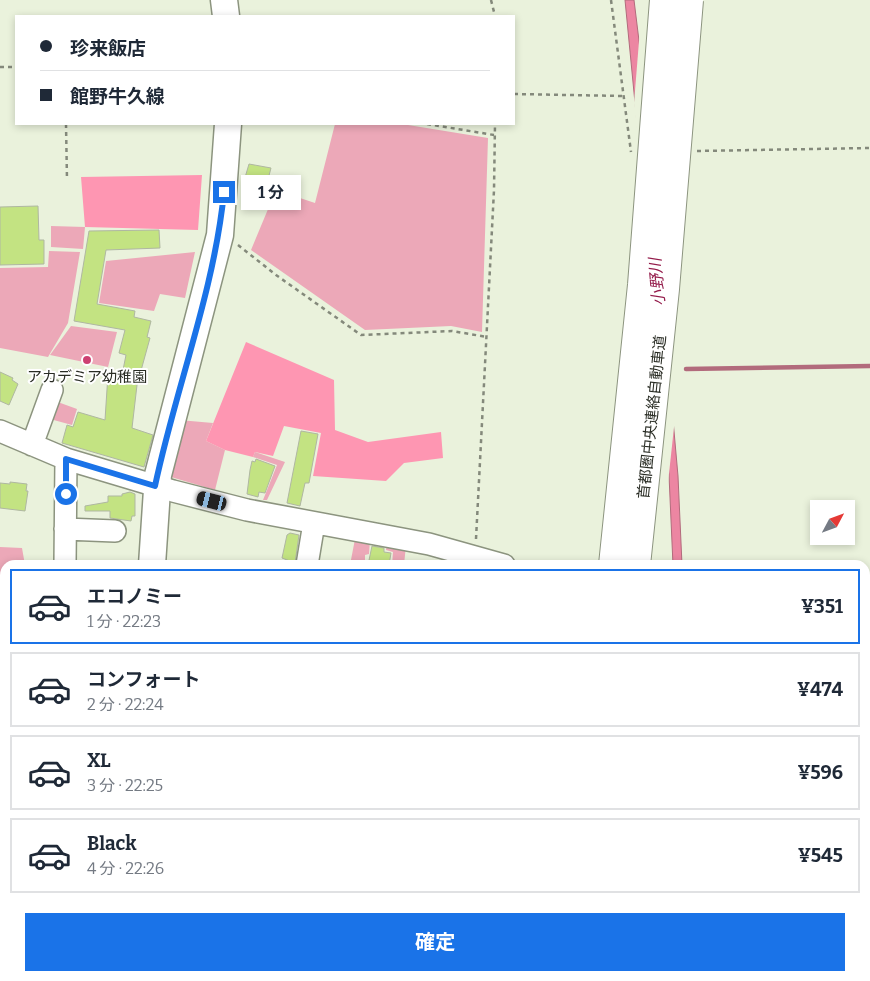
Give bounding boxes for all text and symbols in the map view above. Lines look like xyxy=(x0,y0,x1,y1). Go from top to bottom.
text: 珍来飯店 xyxy=(70,37,146,60)
text: 館野牛久線 xyxy=(70,85,165,108)
callout: 1 分 xyxy=(242,174,302,210)
route end xyxy=(213,181,235,203)
text: 1 分 xyxy=(258,183,284,202)
water label: 小野川 xyxy=(645,255,669,307)
street label: 首都圏中央連絡自動車道 xyxy=(634,334,670,500)
marker: アカデミア幼稚園 xyxy=(81,354,93,366)
place label: アカデミア幼稚園 xyxy=(27,368,147,386)
route start xyxy=(55,483,77,505)
car xyxy=(195,490,228,512)
north arrow xyxy=(810,500,855,545)
map controls xyxy=(810,500,855,545)
icon: car xyxy=(27,584,72,629)
text: エコノミー xyxy=(87,585,182,608)
text: ¥351 xyxy=(801,595,843,618)
text: 1 分 · 22:23 xyxy=(87,612,161,631)
icon: car xyxy=(27,667,72,712)
text: コンフォート xyxy=(87,668,200,691)
text: ¥474 xyxy=(797,678,843,701)
text: 2 分 · 22:24 xyxy=(87,695,164,714)
text: XL xyxy=(87,749,111,772)
icon: car xyxy=(27,750,72,795)
text: ¥596 xyxy=(797,761,843,784)
text: 3 分 · 22:25 xyxy=(87,776,163,795)
text: Black xyxy=(87,832,137,855)
icon: car xyxy=(27,833,72,878)
text: ¥545 xyxy=(798,844,843,867)
text: 4 分 · 22:26 xyxy=(87,859,164,878)
button: 確定 xyxy=(25,913,845,971)

